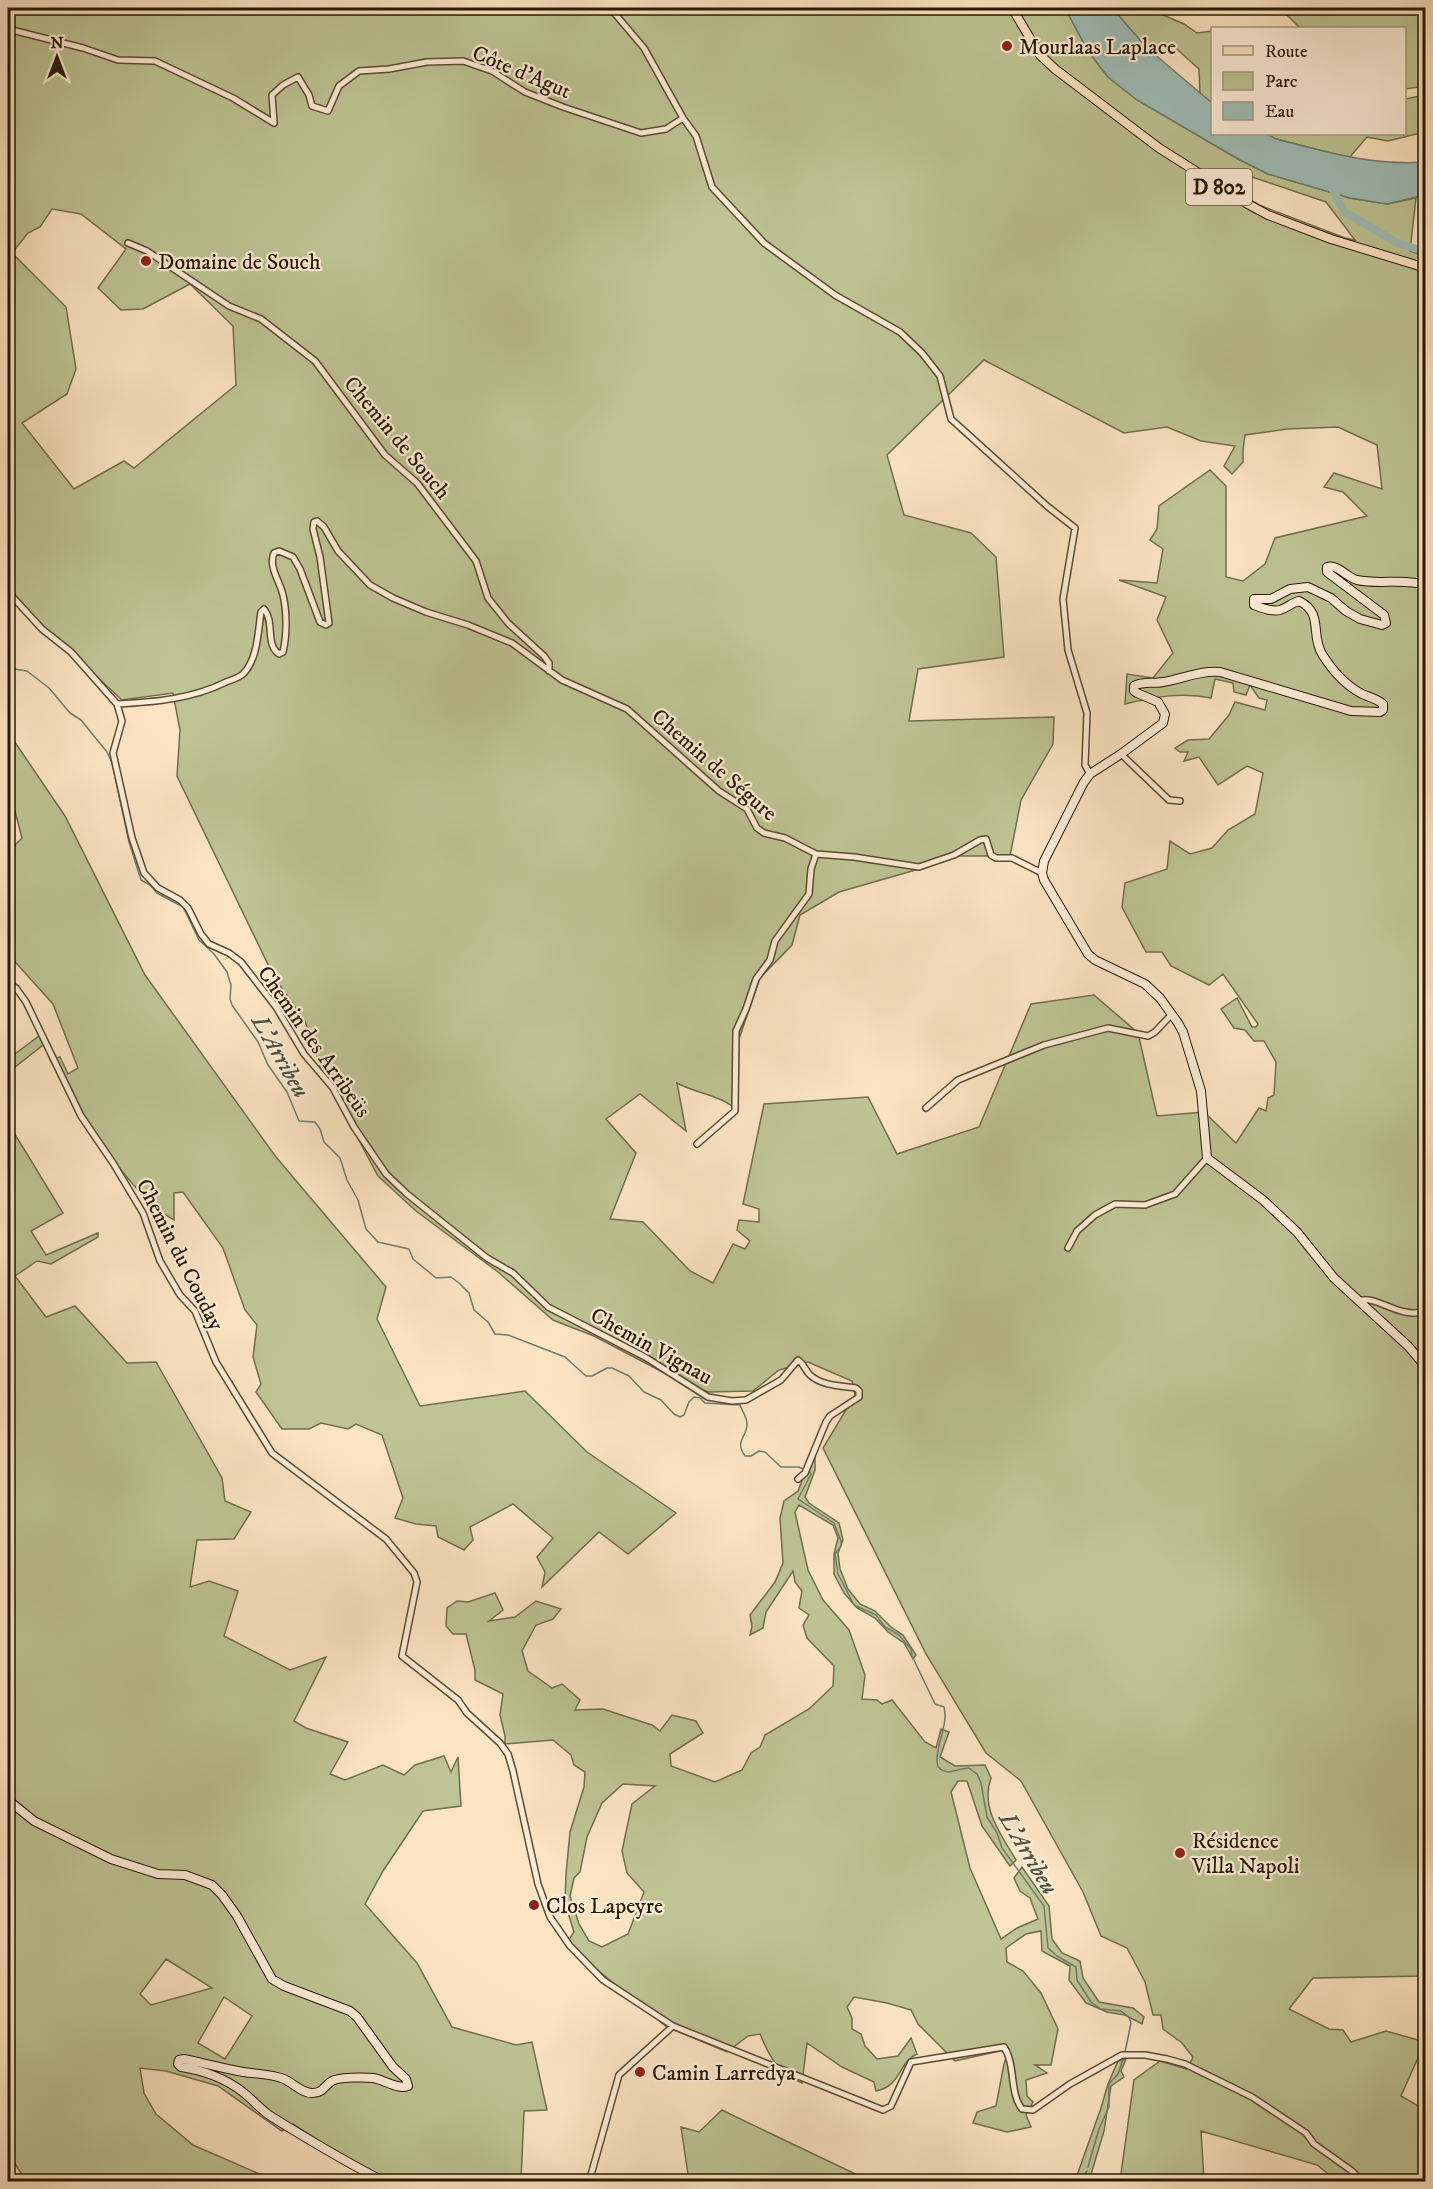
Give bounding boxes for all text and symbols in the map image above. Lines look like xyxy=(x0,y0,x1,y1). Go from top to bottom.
north arrow xyxy=(27,27,87,87)
legend xyxy=(1211,27,1406,135)
text: N xyxy=(50,33,64,53)
place label: Mourlaas Laplace xyxy=(1019,34,1176,61)
marker: Mourlaas Laplace xyxy=(1000,39,1014,53)
street label: Côte d'Agut xyxy=(468,40,575,105)
text: Route xyxy=(1265,41,1308,63)
text: Parc xyxy=(1265,71,1298,93)
text: Eau xyxy=(1265,101,1294,123)
road number: D 802 xyxy=(1186,169,1252,205)
place label: Domaine de Souch xyxy=(158,249,321,276)
marker: Domaine de Souch xyxy=(139,254,153,268)
street label: Chemin de Souch xyxy=(338,371,456,505)
street label: Chemin de Ségure xyxy=(646,703,782,827)
street label: Chemin des Arribeüs xyxy=(251,961,376,1123)
water label: L'Arribeu xyxy=(243,1008,316,1104)
street label: Chemin du Couday xyxy=(130,1174,230,1335)
street label: Chemin Vignau xyxy=(586,1302,717,1391)
water label: L'Arribeu xyxy=(991,1805,1064,1900)
place label: Résidence Villa Napoli xyxy=(1191,1828,1300,1880)
marker: Résidence Villa Napoli xyxy=(1173,1846,1187,1860)
place label: Clos Lapeyre xyxy=(546,1893,663,1920)
marker: Clos Lapeyre xyxy=(527,1898,541,1912)
place label: Camin Larredya xyxy=(652,2060,796,2087)
marker: Camin Larredya xyxy=(633,2065,647,2079)

